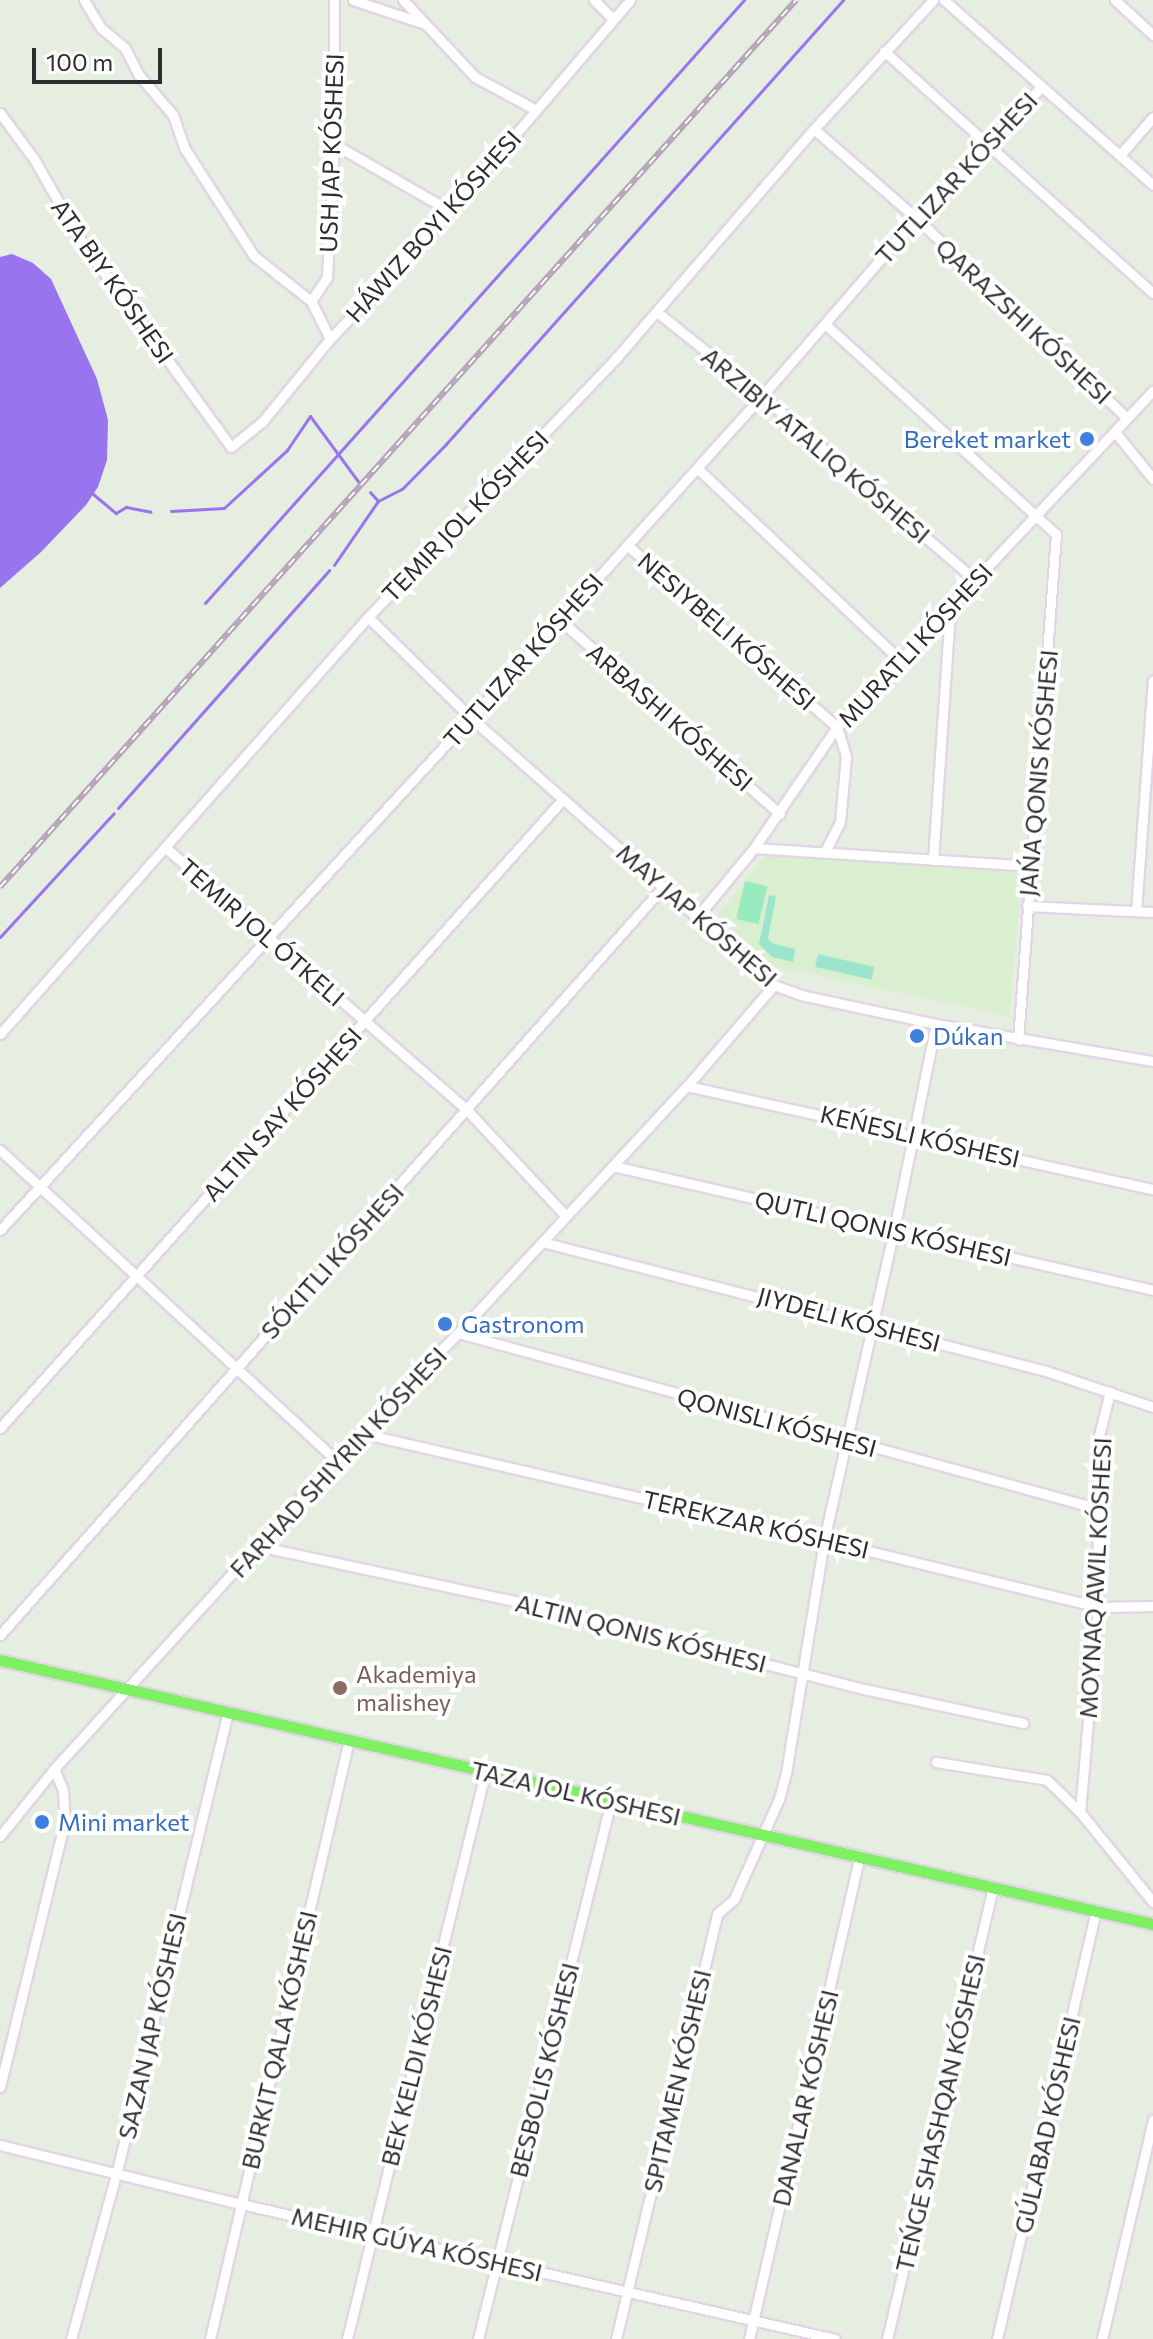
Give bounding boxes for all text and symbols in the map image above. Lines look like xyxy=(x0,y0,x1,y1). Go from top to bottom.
scale bar xyxy=(36,32,166,82)
text: 100 m xyxy=(46,47,113,76)
street label: USH JAP KÓSHESI xyxy=(313,53,349,253)
street label: TUTLIZAR KÓSHESI xyxy=(869,86,1043,270)
street label: HÁWIZ BOYI KÓSHESI xyxy=(339,124,527,328)
street label: ATA BIY KÓSHESI xyxy=(46,194,180,368)
street label: QARAZSHI KÓSHESI xyxy=(930,232,1118,410)
street label: ARZIBIY ATALIQ KÓSHESI xyxy=(696,341,936,549)
street label: TEMIR JOL KÓSHESI xyxy=(376,424,554,608)
place label: Bereket market xyxy=(904,425,1071,453)
marker: Bereket market xyxy=(1078,430,1096,448)
street label: NESIYBELI KÓSHESI xyxy=(632,546,822,716)
street label: MURATLI KÓSHESI xyxy=(832,557,998,733)
street label: TUTLIZAR KÓSHESI xyxy=(437,567,609,753)
street label: ARBASHI KÓSHESI xyxy=(581,637,759,797)
street label: JAŃA QONIS KÓSHESI xyxy=(1013,648,1063,898)
street label: MAY JAP KÓSHESI xyxy=(611,838,783,992)
street label: TEMIR JOL ÓTKELI xyxy=(173,852,351,1012)
street label: ALTIN SAY KÓSHESI xyxy=(197,1021,367,1207)
place label: Dúkan xyxy=(933,1022,1003,1050)
marker: Dúkan xyxy=(908,1027,926,1045)
street label: KEŃESLI KÓSHESI xyxy=(817,1099,1023,1173)
street label: SÓKITLI KÓSHESI xyxy=(255,1177,409,1345)
street label: QUTLI QONIS KÓSHESI xyxy=(752,1184,1014,1272)
street label: JIYDELI KÓSHESI xyxy=(754,1281,944,1357)
place label: Gastronom xyxy=(461,1310,584,1338)
marker: Gastronom xyxy=(436,1315,454,1333)
street label: FARHAD SHIYRIN KÓSHESI xyxy=(224,1341,452,1583)
street label: QONISLI KÓSHESI xyxy=(674,1382,880,1462)
street label: MOYNAQ AWIL KÓSHESI xyxy=(1073,1437,1117,1719)
street label: TEREKZAR KÓSHESI xyxy=(640,1484,872,1564)
street label: ALTIN QONIS KÓSHESI xyxy=(513,1588,769,1678)
place label: Akademiya malishey xyxy=(356,1660,476,1716)
marker: Akademiya malishey xyxy=(331,1679,349,1697)
street label: TAZA JOL KÓSHESI xyxy=(468,1755,684,1831)
place label: Mini market xyxy=(58,1808,190,1836)
marker: Mini market xyxy=(33,1813,51,1831)
street label: BURKIT QALA KÓSHESI xyxy=(235,1908,323,2172)
street label: SAZAN JAP KÓSHESI xyxy=(112,1910,192,2142)
street label: BEK KELDI KÓSHESI xyxy=(375,1943,457,2169)
street label: TEŃGE SHASHQAN KÓSHESI xyxy=(889,1951,991,2275)
street label: BESBOLIS KÓSHESI xyxy=(503,1960,585,2180)
street label: SPITAMEN KÓSHESI xyxy=(637,1967,717,2195)
street label: DANALAR KÓSHESI xyxy=(766,1987,844,2209)
street label: GÚLABAD KÓSHESI xyxy=(1008,2014,1086,2236)
street label: MEHIR GÚYА KÓSHESI xyxy=(289,2201,545,2287)

